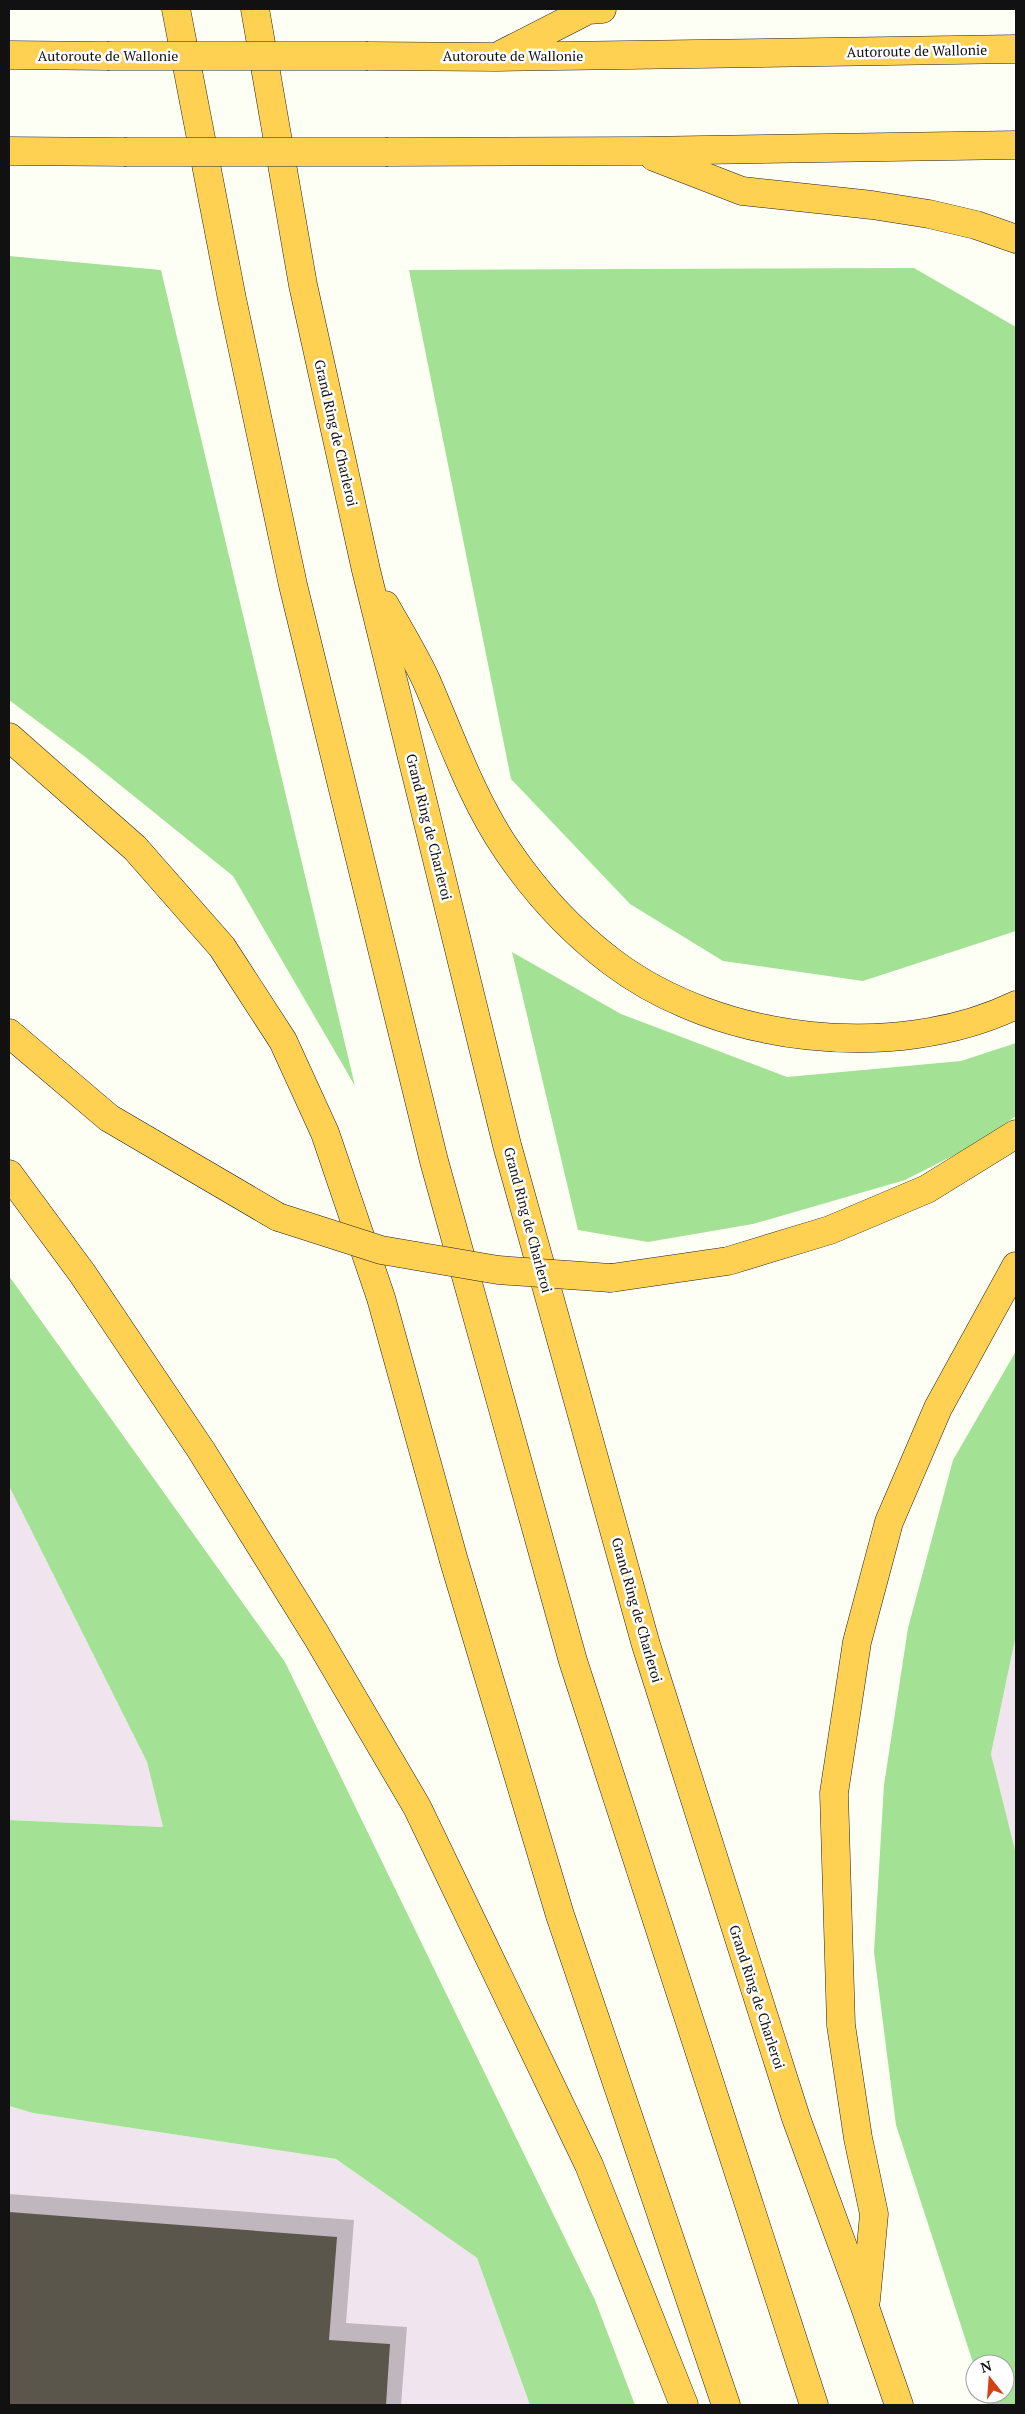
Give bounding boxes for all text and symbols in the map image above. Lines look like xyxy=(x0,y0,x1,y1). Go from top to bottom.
street label: Autoroute de Wallonie xyxy=(847,40,987,61)
street label: Autoroute de Wallonie xyxy=(38,46,178,65)
street label: Autoroute de Wallonie xyxy=(443,46,583,65)
street label: Grand Ring de Charleroi xyxy=(310,358,363,508)
street label: Grand Ring de Charleroi xyxy=(402,752,457,902)
street label: Grand Ring de Charleroi xyxy=(500,1145,557,1295)
street label: Grand Ring de Charleroi xyxy=(608,1535,667,1685)
street label: Grand Ring de Charleroi xyxy=(725,1922,790,2071)
north arrow xyxy=(965,2354,1015,2404)
text: N xyxy=(978,2355,994,2377)

